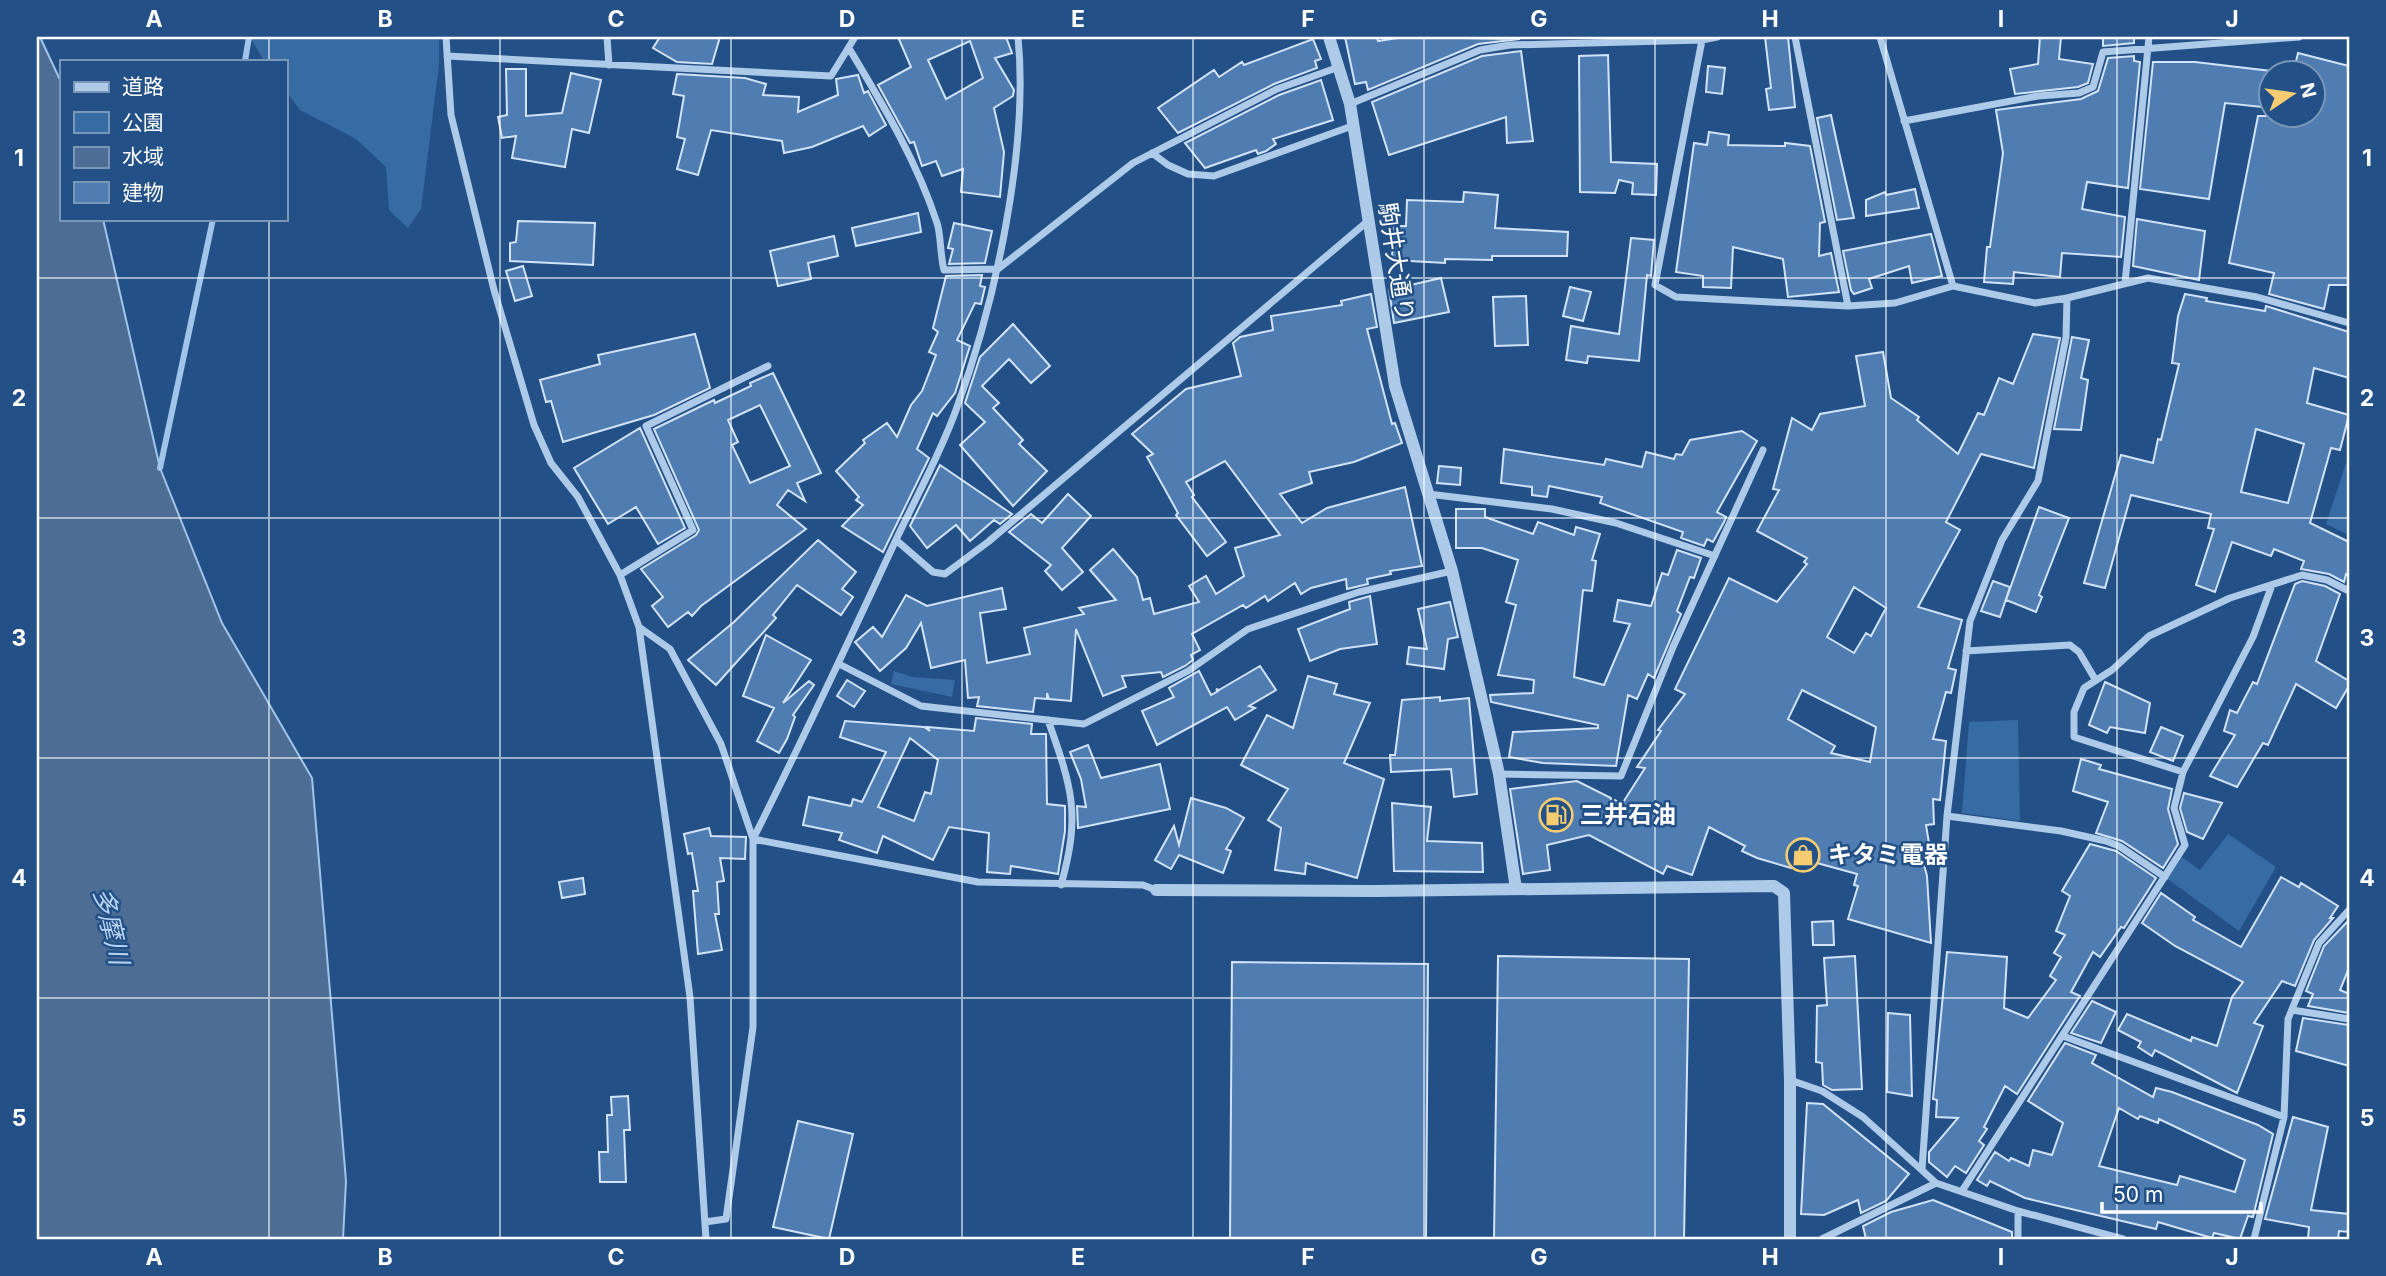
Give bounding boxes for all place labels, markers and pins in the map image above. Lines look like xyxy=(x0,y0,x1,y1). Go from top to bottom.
fuel station icon: 三井石油 xyxy=(1537,796,1575,834)
place label: 三井石油 xyxy=(1580,800,1676,829)
shop icon: キタミ電器 xyxy=(1784,836,1822,874)
place label: キタミ電器 xyxy=(1828,840,1948,869)

